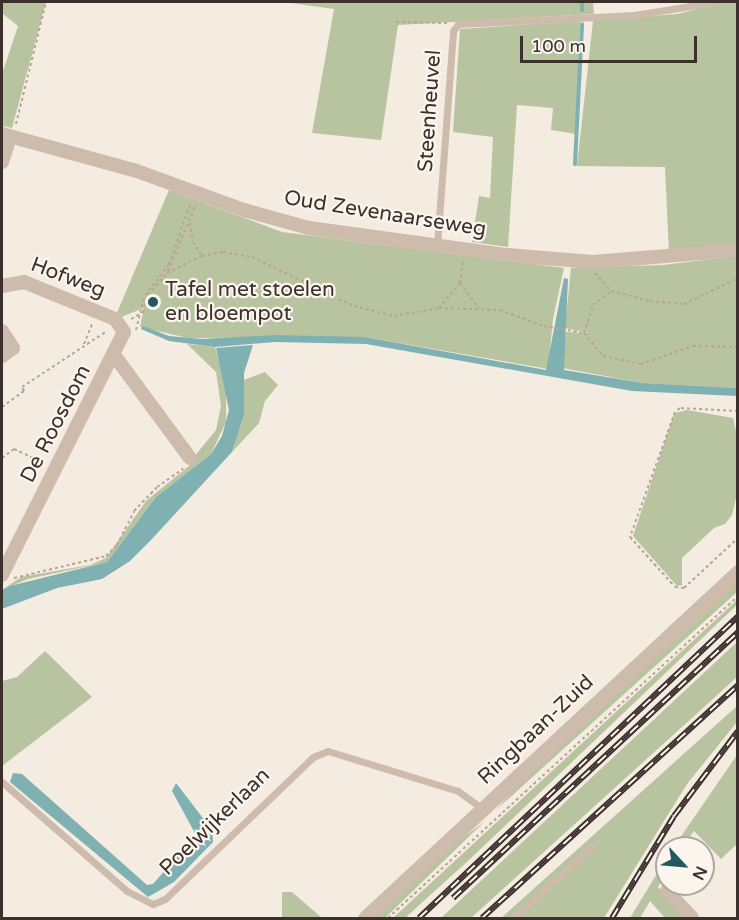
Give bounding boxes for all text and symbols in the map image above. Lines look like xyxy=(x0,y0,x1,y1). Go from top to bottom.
scale bar xyxy=(523,24,700,62)
text: 100 m xyxy=(531,35,586,57)
street label: Steenheuvel xyxy=(413,49,447,173)
street label: Oud Zevenaarseweg xyxy=(282,186,488,242)
street label: Hofweg xyxy=(27,252,109,304)
place label: Tafel met stoelen en bloempot xyxy=(165,277,335,327)
marker: Tafel met stoelen en bloempot xyxy=(146,295,160,309)
street label: De Roosdom xyxy=(16,361,96,487)
street label: Ringbaan-Zuid xyxy=(473,670,599,790)
street label: Poelwijkerlaan xyxy=(155,763,275,881)
north arrow xyxy=(655,836,715,896)
text: N xyxy=(688,863,711,883)

